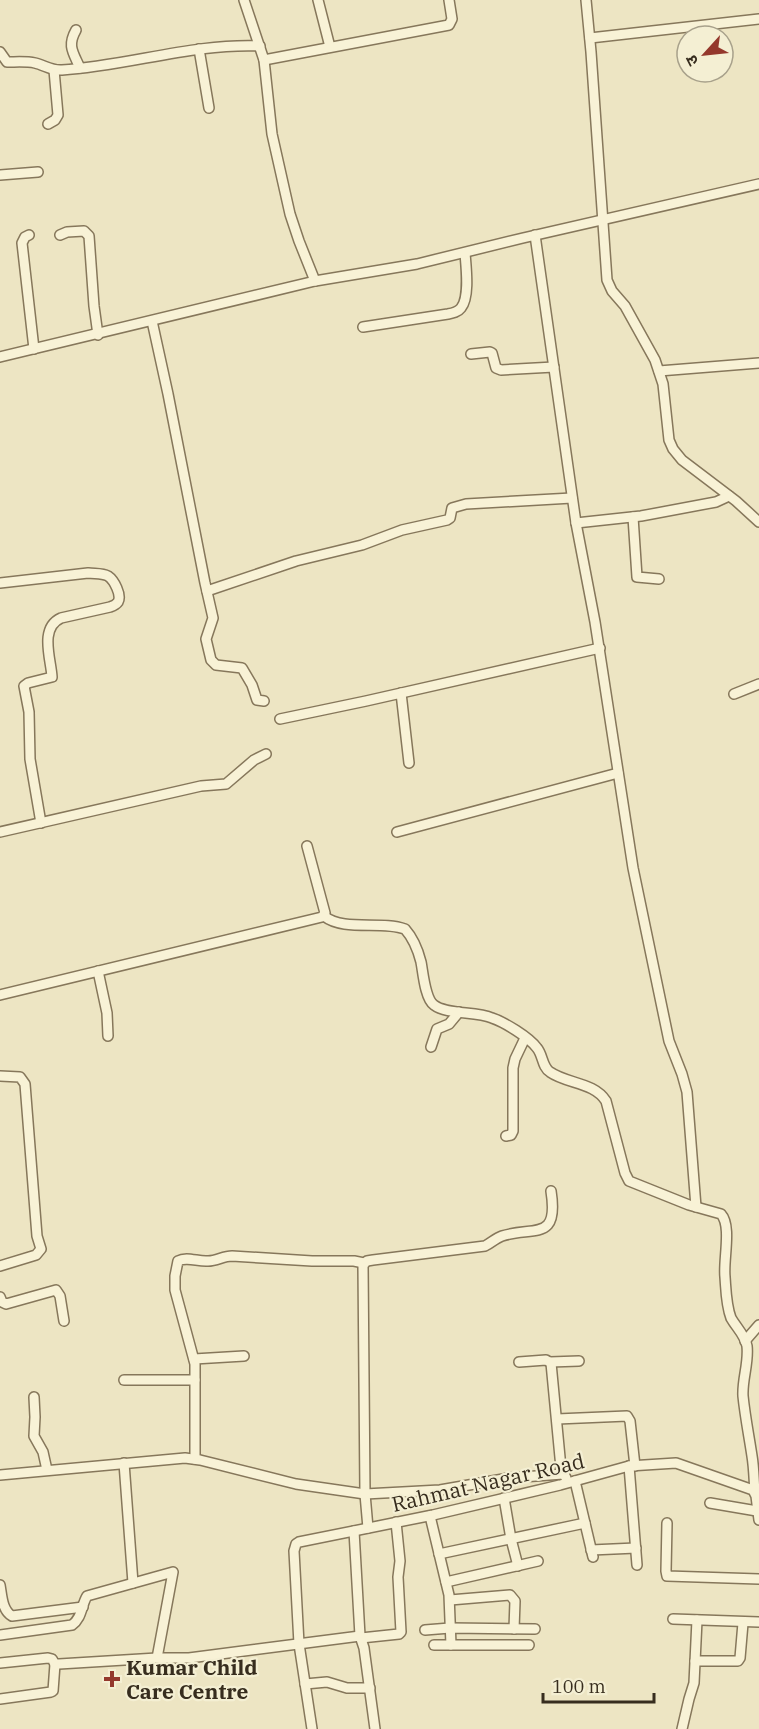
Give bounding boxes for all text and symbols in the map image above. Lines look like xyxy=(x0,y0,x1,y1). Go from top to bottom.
north arrow xyxy=(675,24,735,84)
text: उ xyxy=(680,52,703,70)
street label: Rahmat Nagar Road xyxy=(389,1446,587,1518)
place label: Kumar Child Care Centre xyxy=(126,1653,258,1705)
scale bar xyxy=(543,1666,654,1704)
marker: Kumar Child Care Centre xyxy=(103,1670,121,1688)
text: 100 m xyxy=(552,1675,606,1698)

